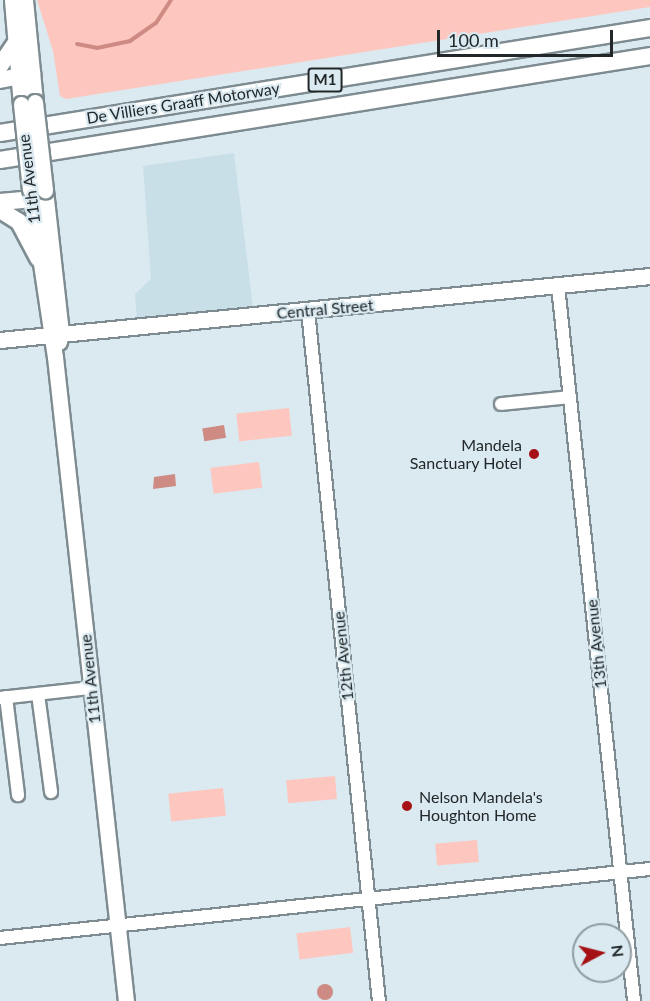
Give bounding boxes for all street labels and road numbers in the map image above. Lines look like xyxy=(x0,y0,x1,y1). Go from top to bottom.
road number: M1 xyxy=(307,68,343,92)
street label: De Villiers Graaff Motorway xyxy=(85,78,281,128)
street label: 11th Avenue xyxy=(14,133,44,225)
street label: Central Street xyxy=(276,295,374,323)
street label: 13th Avenue xyxy=(582,598,610,690)
street label: 12th Avenue xyxy=(329,610,357,702)
street label: 11th Avenue xyxy=(76,633,104,725)

